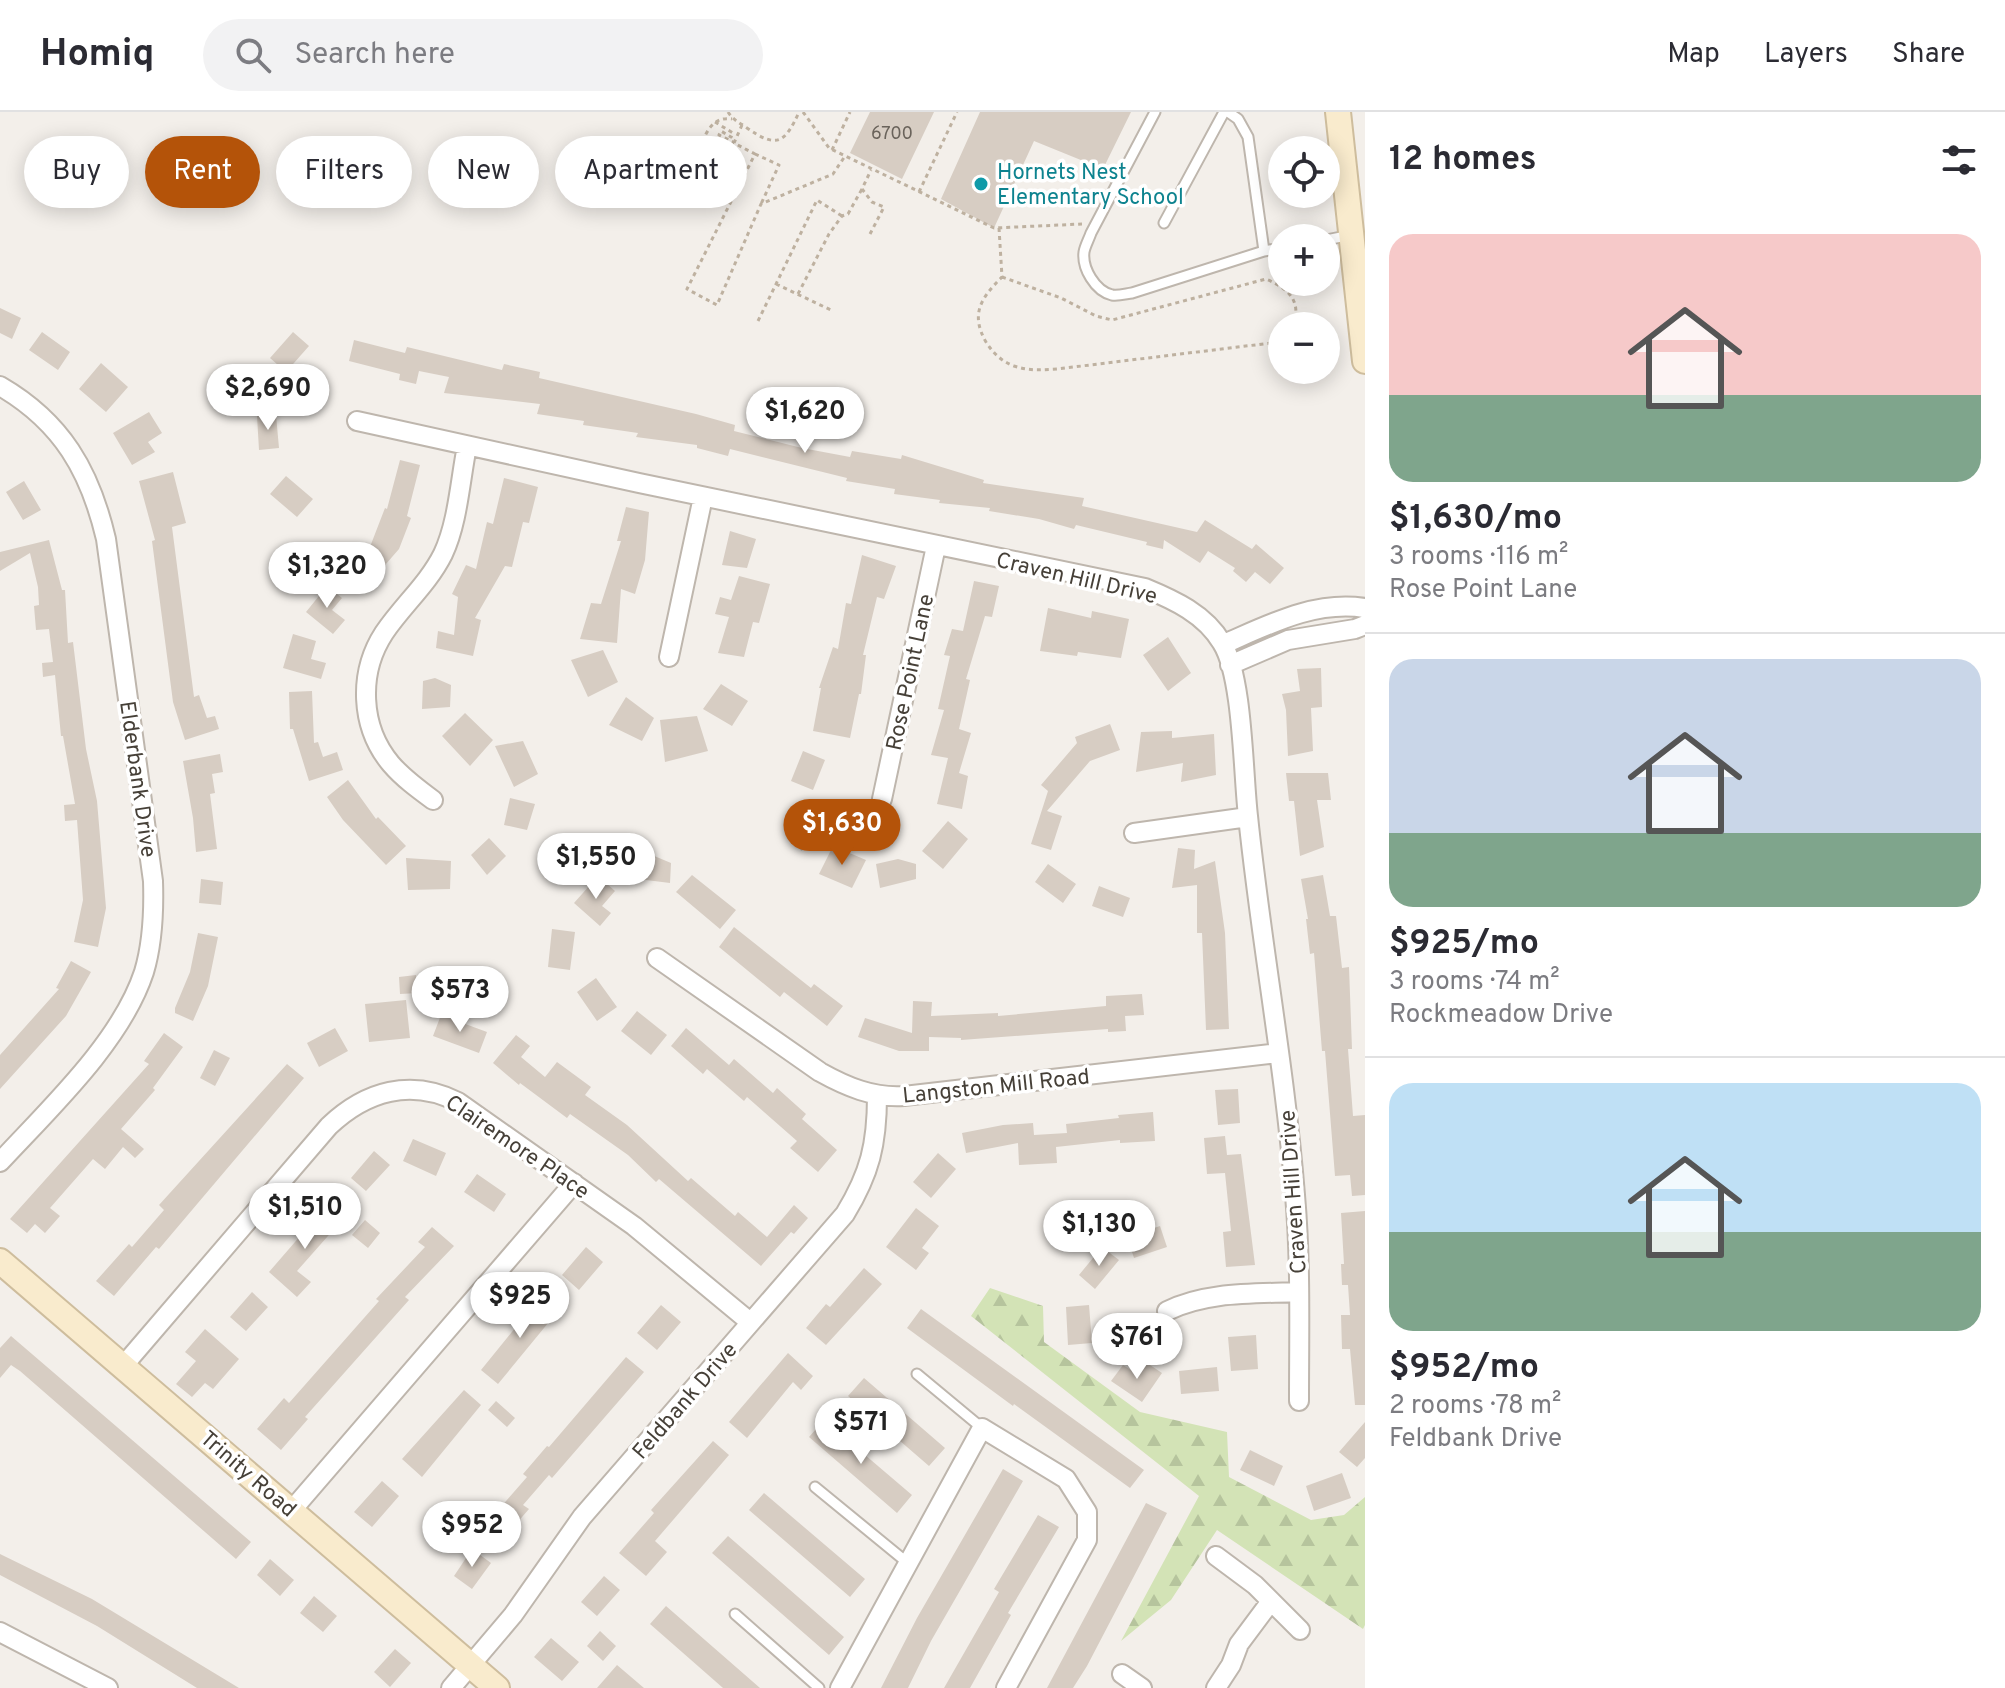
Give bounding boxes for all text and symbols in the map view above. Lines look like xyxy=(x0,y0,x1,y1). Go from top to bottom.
search box xyxy=(203,19,763,91)
text: Homiq xyxy=(40,31,155,80)
icon: search xyxy=(231,33,275,77)
text: Search here xyxy=(295,37,455,74)
text: Map xyxy=(1667,37,1720,73)
text: Layers xyxy=(1764,37,1848,73)
text: Share xyxy=(1892,37,1965,73)
house number: 6700 xyxy=(871,123,913,146)
chip: Buy xyxy=(24,136,129,208)
chip: Rent xyxy=(145,136,260,208)
chip: Filters xyxy=(276,136,412,208)
chip: New xyxy=(428,136,539,208)
chip: Apartment xyxy=(555,136,747,208)
map controls xyxy=(1268,136,1340,384)
button: locate xyxy=(1268,136,1340,208)
icon: filters xyxy=(1937,138,1981,182)
text: 12 homes xyxy=(1389,139,1536,182)
place label: Hornets Nest Elementary School xyxy=(997,160,1184,212)
marker: Hornets Nest Elementary School xyxy=(972,175,990,193)
button: + xyxy=(1268,224,1340,296)
icon: home xyxy=(1613,286,1757,430)
button: − xyxy=(1268,312,1340,384)
pin: $2,690 xyxy=(203,364,333,432)
text: $2,690 xyxy=(224,373,312,406)
pin: $1,620 xyxy=(740,387,870,455)
text: $1,620 xyxy=(764,396,846,429)
text: $1,630/mo xyxy=(1389,498,1562,541)
text: 3 rooms · 116 m² xyxy=(1389,541,1568,574)
pin: $1,320 xyxy=(262,542,392,610)
street label: Craven Hill Drive xyxy=(993,548,1160,611)
text: $1,320 xyxy=(287,551,367,584)
text: Rose Point Lane xyxy=(1389,574,1577,607)
street label: Rose Point Lane xyxy=(882,592,941,753)
street label: Elderbank Drive xyxy=(112,699,161,859)
icon: home xyxy=(1613,711,1757,855)
pin: $1,630 xyxy=(777,799,907,867)
text: $1,630 xyxy=(801,808,883,841)
pin: $1,550 xyxy=(531,833,661,901)
text: $1,550 xyxy=(555,842,637,875)
text: $925/mo xyxy=(1389,923,1539,966)
pin: $573 xyxy=(413,966,507,1034)
text: 3 rooms · 74 m² xyxy=(1389,966,1560,999)
text: $573 xyxy=(430,975,490,1008)
text: Rockmeadow Drive xyxy=(1389,999,1613,1032)
street label: Langston Mill Road xyxy=(901,1064,1091,1111)
street label: Clairemore Place xyxy=(439,1090,594,1206)
street label: Craven Hill Drive xyxy=(1275,1109,1314,1275)
icon: home xyxy=(1613,1135,1757,1279)
pin: $1,510 xyxy=(240,1183,370,1251)
text: $1,510 xyxy=(267,1192,343,1225)
pin: $1,130 xyxy=(1034,1200,1164,1268)
text: $1,130 xyxy=(1061,1209,1137,1242)
pin: $925 xyxy=(473,1272,567,1340)
text: $925 xyxy=(488,1281,552,1314)
pin: $761 xyxy=(1090,1313,1184,1381)
text: $761 xyxy=(1110,1322,1164,1355)
street label: Feldbank Drive xyxy=(628,1338,744,1466)
text: $952/mo xyxy=(1389,1347,1539,1390)
text: 2 rooms · 78 m² xyxy=(1389,1390,1561,1423)
pin: $571 xyxy=(814,1398,908,1466)
text: $571 xyxy=(833,1407,889,1440)
text: Feldbank Drive xyxy=(1389,1423,1562,1456)
street label: Trinity Road xyxy=(194,1426,301,1524)
pin: $952 xyxy=(425,1501,519,1569)
text: $952 xyxy=(440,1510,504,1543)

